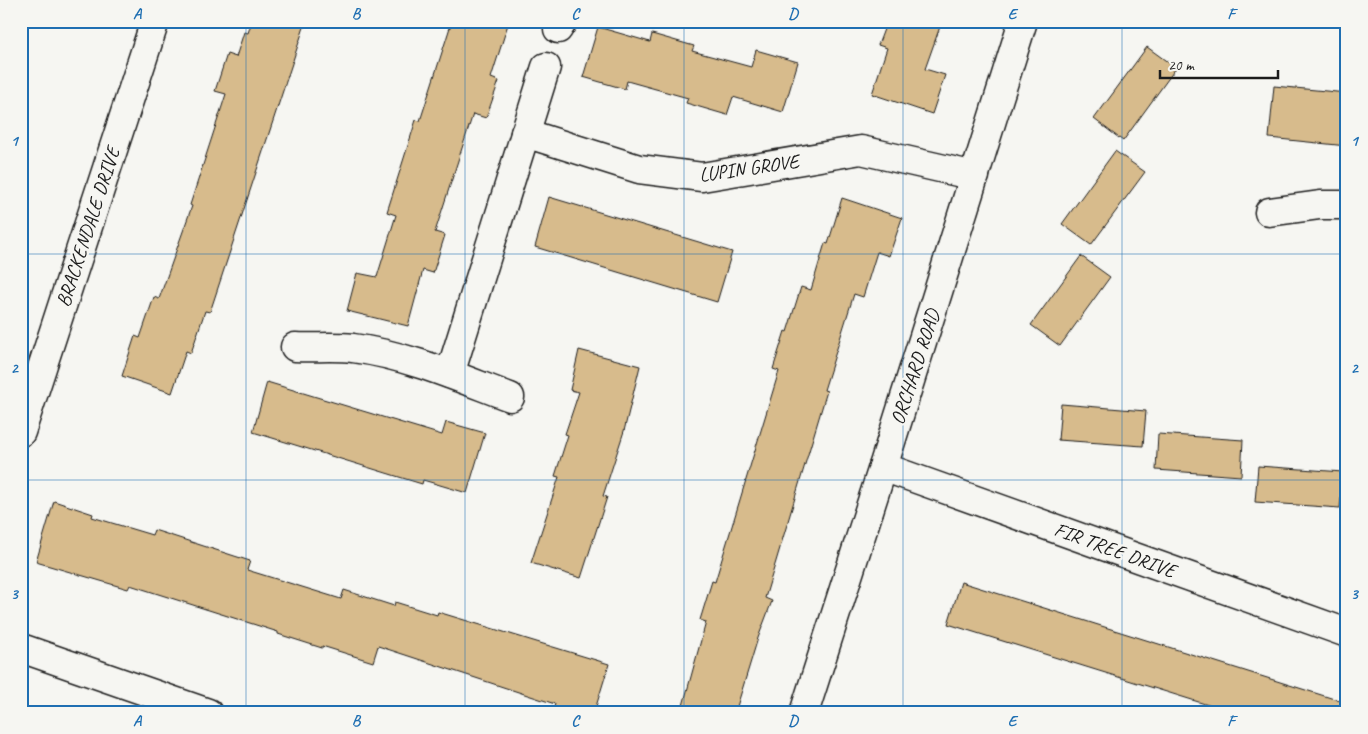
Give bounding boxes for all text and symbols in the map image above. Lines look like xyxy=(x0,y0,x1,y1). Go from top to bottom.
text: A xyxy=(133,4,143,24)
text: B xyxy=(352,4,362,24)
text: C xyxy=(571,4,581,24)
text: D xyxy=(788,4,799,24)
text: E xyxy=(1008,4,1019,24)
text: F xyxy=(1227,4,1238,24)
scale bar xyxy=(1160,48,1278,80)
text: 20 m xyxy=(1168,56,1195,75)
text: 1 xyxy=(10,131,19,151)
text: 1 xyxy=(1350,131,1359,151)
street label: BRACKENDALE DRIVE xyxy=(50,141,127,310)
street label: LUPIN GROVE xyxy=(698,148,803,187)
street label: ORCHARD ROAD xyxy=(885,305,946,428)
text: 2 xyxy=(10,358,19,378)
text: 2 xyxy=(1350,358,1359,378)
street label: FIR TREE DRIVE xyxy=(1051,517,1182,585)
text: 3 xyxy=(10,584,19,604)
text: 3 xyxy=(1350,584,1359,604)
text: A xyxy=(133,711,143,731)
text: B xyxy=(352,711,362,731)
text: C xyxy=(571,711,581,731)
text: D xyxy=(788,711,799,731)
text: E xyxy=(1008,711,1019,731)
text: F xyxy=(1227,711,1238,731)

